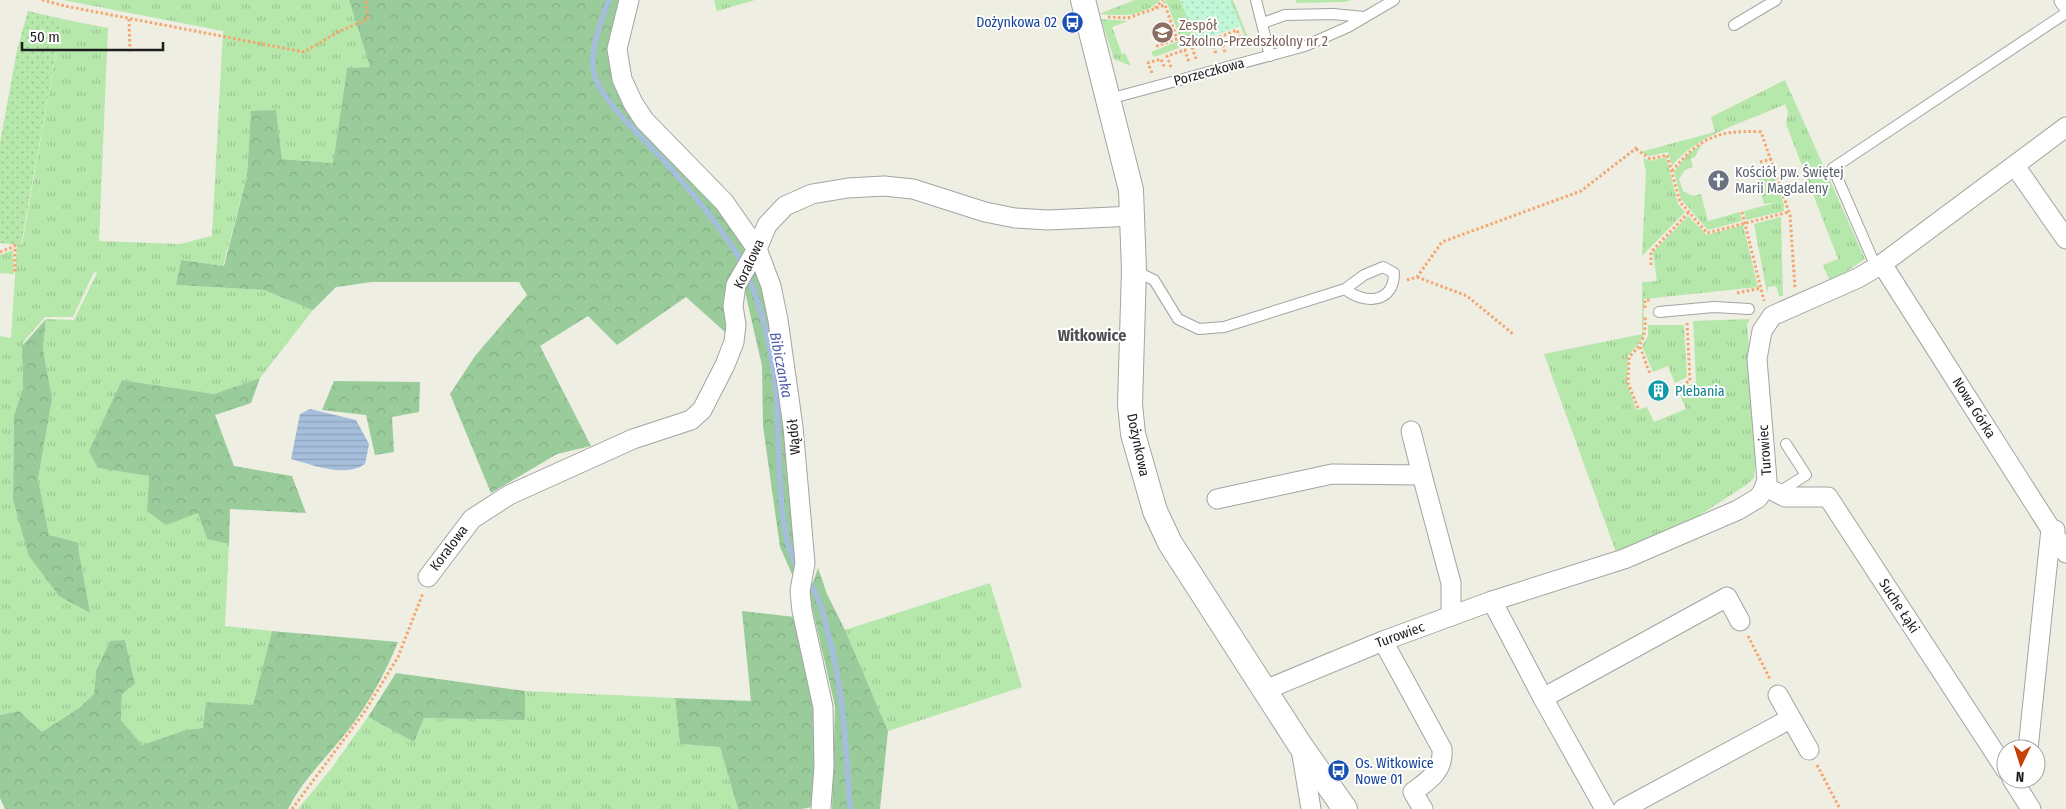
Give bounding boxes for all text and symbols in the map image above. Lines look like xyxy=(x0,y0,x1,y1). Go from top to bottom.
bus stop icon: Dożynkowa 02 xyxy=(1061,10,1085,34)
place label: Dożynkowa 02 xyxy=(976,14,1057,31)
place label: Zespół Szkolno-Przedszkolny nr 2 xyxy=(1179,17,1328,50)
scale bar xyxy=(22,20,164,52)
school or university icon: Zespół Szkolno-Przedszkolny nr 2 xyxy=(1151,21,1175,45)
text: 50 m xyxy=(30,28,60,46)
street label: Porzeczkowa xyxy=(1172,54,1246,90)
place label: Kościół pw. Świętej Marii Magdaleny xyxy=(1735,163,1844,197)
church icon: Kościół pw. Świętej Marii Magdaleny xyxy=(1707,168,1731,192)
street label: Koralowa xyxy=(730,236,768,291)
district label: Witkowice xyxy=(1058,326,1126,345)
water label: Bibiczanka xyxy=(766,331,796,400)
street label: Nowa Górka xyxy=(1949,374,1999,442)
building icon: Plebania xyxy=(1647,379,1671,403)
place label: Plebania xyxy=(1675,383,1725,400)
street label: Dożynkowa xyxy=(1123,412,1153,478)
street label: Wądół xyxy=(784,417,804,456)
street label: Turowiec xyxy=(1755,424,1775,476)
street label: Koralowa xyxy=(426,522,472,574)
street label: Suche Łąki xyxy=(1875,576,1923,636)
street label: Turowiec xyxy=(1373,618,1427,652)
north arrow xyxy=(1996,739,2046,789)
place label: Os. Witkowice Nowe 01 xyxy=(1355,755,1434,788)
bus stop icon: Os. Witkowice Nowe 01 xyxy=(1327,759,1351,783)
text: N xyxy=(2015,768,2025,785)

